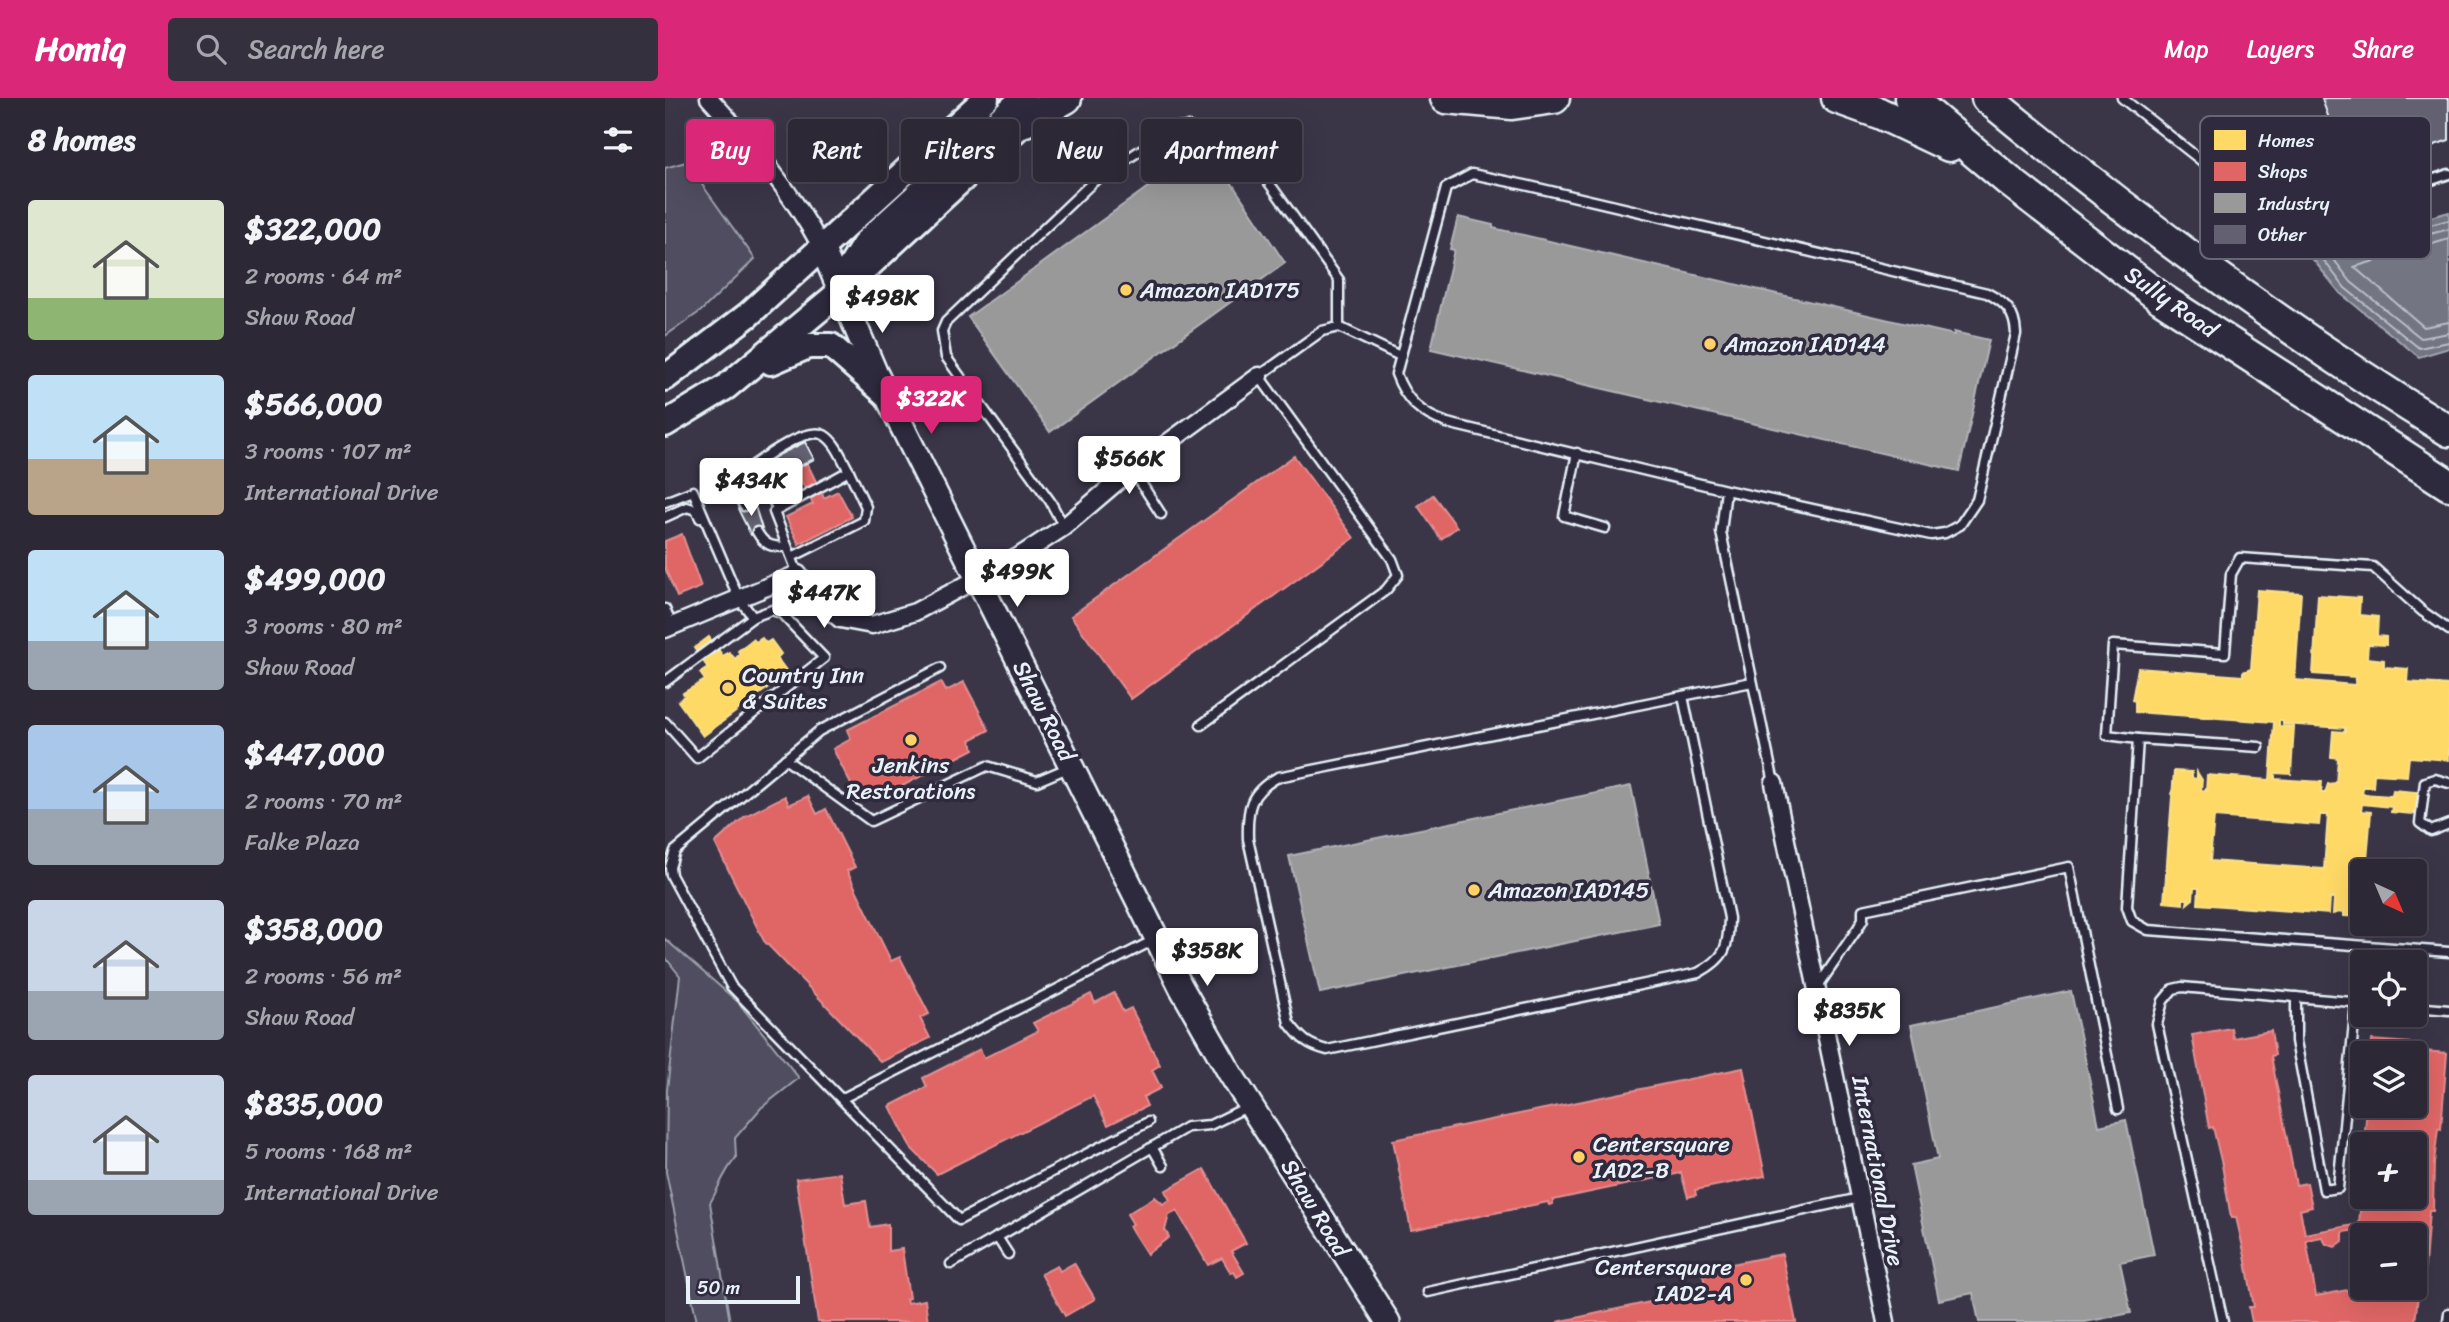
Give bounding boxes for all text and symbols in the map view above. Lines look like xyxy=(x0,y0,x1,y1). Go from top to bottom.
search box xyxy=(168,18,658,81)
text: Homiq xyxy=(35,20,126,78)
text: Search here xyxy=(248,26,385,72)
text: Map xyxy=(2164,28,2209,70)
text: Layers xyxy=(2247,28,2314,70)
text: Share xyxy=(2352,28,2414,70)
icon: search xyxy=(192,30,230,68)
text: 8 homes xyxy=(28,113,136,167)
legend xyxy=(2200,116,2431,259)
chip: Buy xyxy=(686,119,774,182)
chip: Rent xyxy=(788,119,887,182)
chip: Filters xyxy=(901,119,1019,182)
chip: New xyxy=(1033,119,1127,182)
chip: Apartment xyxy=(1141,119,1302,182)
icon: filters xyxy=(599,121,637,159)
text: Homes xyxy=(2258,124,2314,157)
text: Shops xyxy=(2258,155,2308,188)
text: Industry xyxy=(2257,187,2330,220)
text: $322,000 xyxy=(245,202,381,256)
text: Other xyxy=(2258,218,2307,251)
icon: home xyxy=(84,228,168,312)
street label: Sully Road xyxy=(2115,255,2228,351)
text: 2 rooms · 64 m² xyxy=(245,256,402,297)
place label: Amazon IAD175 xyxy=(1139,270,1300,311)
pin: $498K xyxy=(833,275,931,335)
text: $498K xyxy=(846,277,918,318)
marker: Amazon IAD175 xyxy=(1118,282,1134,298)
text: Shaw Road xyxy=(245,297,354,338)
place label: Amazon IAD144 xyxy=(1723,324,1886,365)
marker: Amazon IAD144 xyxy=(1702,336,1718,352)
pin: $322K xyxy=(882,376,980,436)
text: $566,000 xyxy=(245,377,383,431)
text: $322K xyxy=(897,378,965,419)
icon: home xyxy=(84,403,168,487)
text: 3 rooms · 107 m² xyxy=(245,431,412,472)
pin: $566K xyxy=(1080,436,1178,496)
text: $566K xyxy=(1094,438,1164,479)
pin: $434K xyxy=(702,458,800,518)
text: $434K xyxy=(716,460,786,501)
text: International Drive xyxy=(245,472,438,513)
pin: $499K xyxy=(968,550,1066,609)
text: $499K xyxy=(981,551,1053,592)
text: $499,000 xyxy=(245,552,386,606)
pin: $447K xyxy=(775,570,873,630)
text: $447K xyxy=(788,572,860,613)
icon: home xyxy=(84,578,168,662)
text: 3 rooms · 80 m² xyxy=(245,606,403,647)
text: Shaw Road xyxy=(245,647,354,688)
street label: Shaw Road xyxy=(1001,653,1088,771)
place label: Country Inn & Suites xyxy=(742,655,865,722)
marker: Country Inn & Suites xyxy=(720,680,736,696)
text: $447,000 xyxy=(245,727,385,781)
marker: Jenkins Restorations xyxy=(903,732,919,748)
place label: Jenkins Restorations xyxy=(847,745,976,812)
icon: home xyxy=(84,753,168,837)
text: 2 rooms · 70 m² xyxy=(245,781,403,822)
text: Falke Plaza xyxy=(245,822,360,863)
north arrow xyxy=(2350,859,2427,936)
map controls xyxy=(2350,859,2427,1300)
place label: Amazon IAD145 xyxy=(1487,870,1649,911)
marker: Amazon IAD145 xyxy=(1466,882,1482,898)
text: $358,000 xyxy=(245,902,383,956)
icon: home xyxy=(84,928,168,1012)
pin: $358K xyxy=(1158,928,1256,988)
text: $358K xyxy=(1172,930,1242,971)
button: locate xyxy=(2350,950,2427,1027)
text: 2 rooms · 56 m² xyxy=(245,956,402,997)
pin: $835K xyxy=(1800,988,1898,1048)
text: $835K xyxy=(1814,990,1884,1031)
text: Shaw Road xyxy=(245,997,354,1038)
button: layers xyxy=(2350,1041,2427,1118)
street label: International Drive xyxy=(1839,1071,1917,1270)
text: $835,000 xyxy=(245,1077,383,1131)
icon: home xyxy=(84,1103,168,1187)
place label: Centersquare IAD2-B xyxy=(1592,1124,1730,1191)
text: 5 rooms · 168 m² xyxy=(245,1131,413,1172)
button: + xyxy=(2350,1132,2427,1209)
marker: Centersquare IAD2-B xyxy=(1571,1149,1587,1165)
street label: Shaw Road xyxy=(1269,1151,1362,1267)
text: International Drive xyxy=(245,1172,438,1213)
button: − xyxy=(2350,1223,2427,1300)
place label: Centersquare IAD2-A xyxy=(1595,1247,1732,1314)
text: 50 m xyxy=(697,1271,740,1304)
marker: Centersquare IAD2-A xyxy=(1738,1272,1754,1288)
scale bar xyxy=(686,1273,800,1305)

